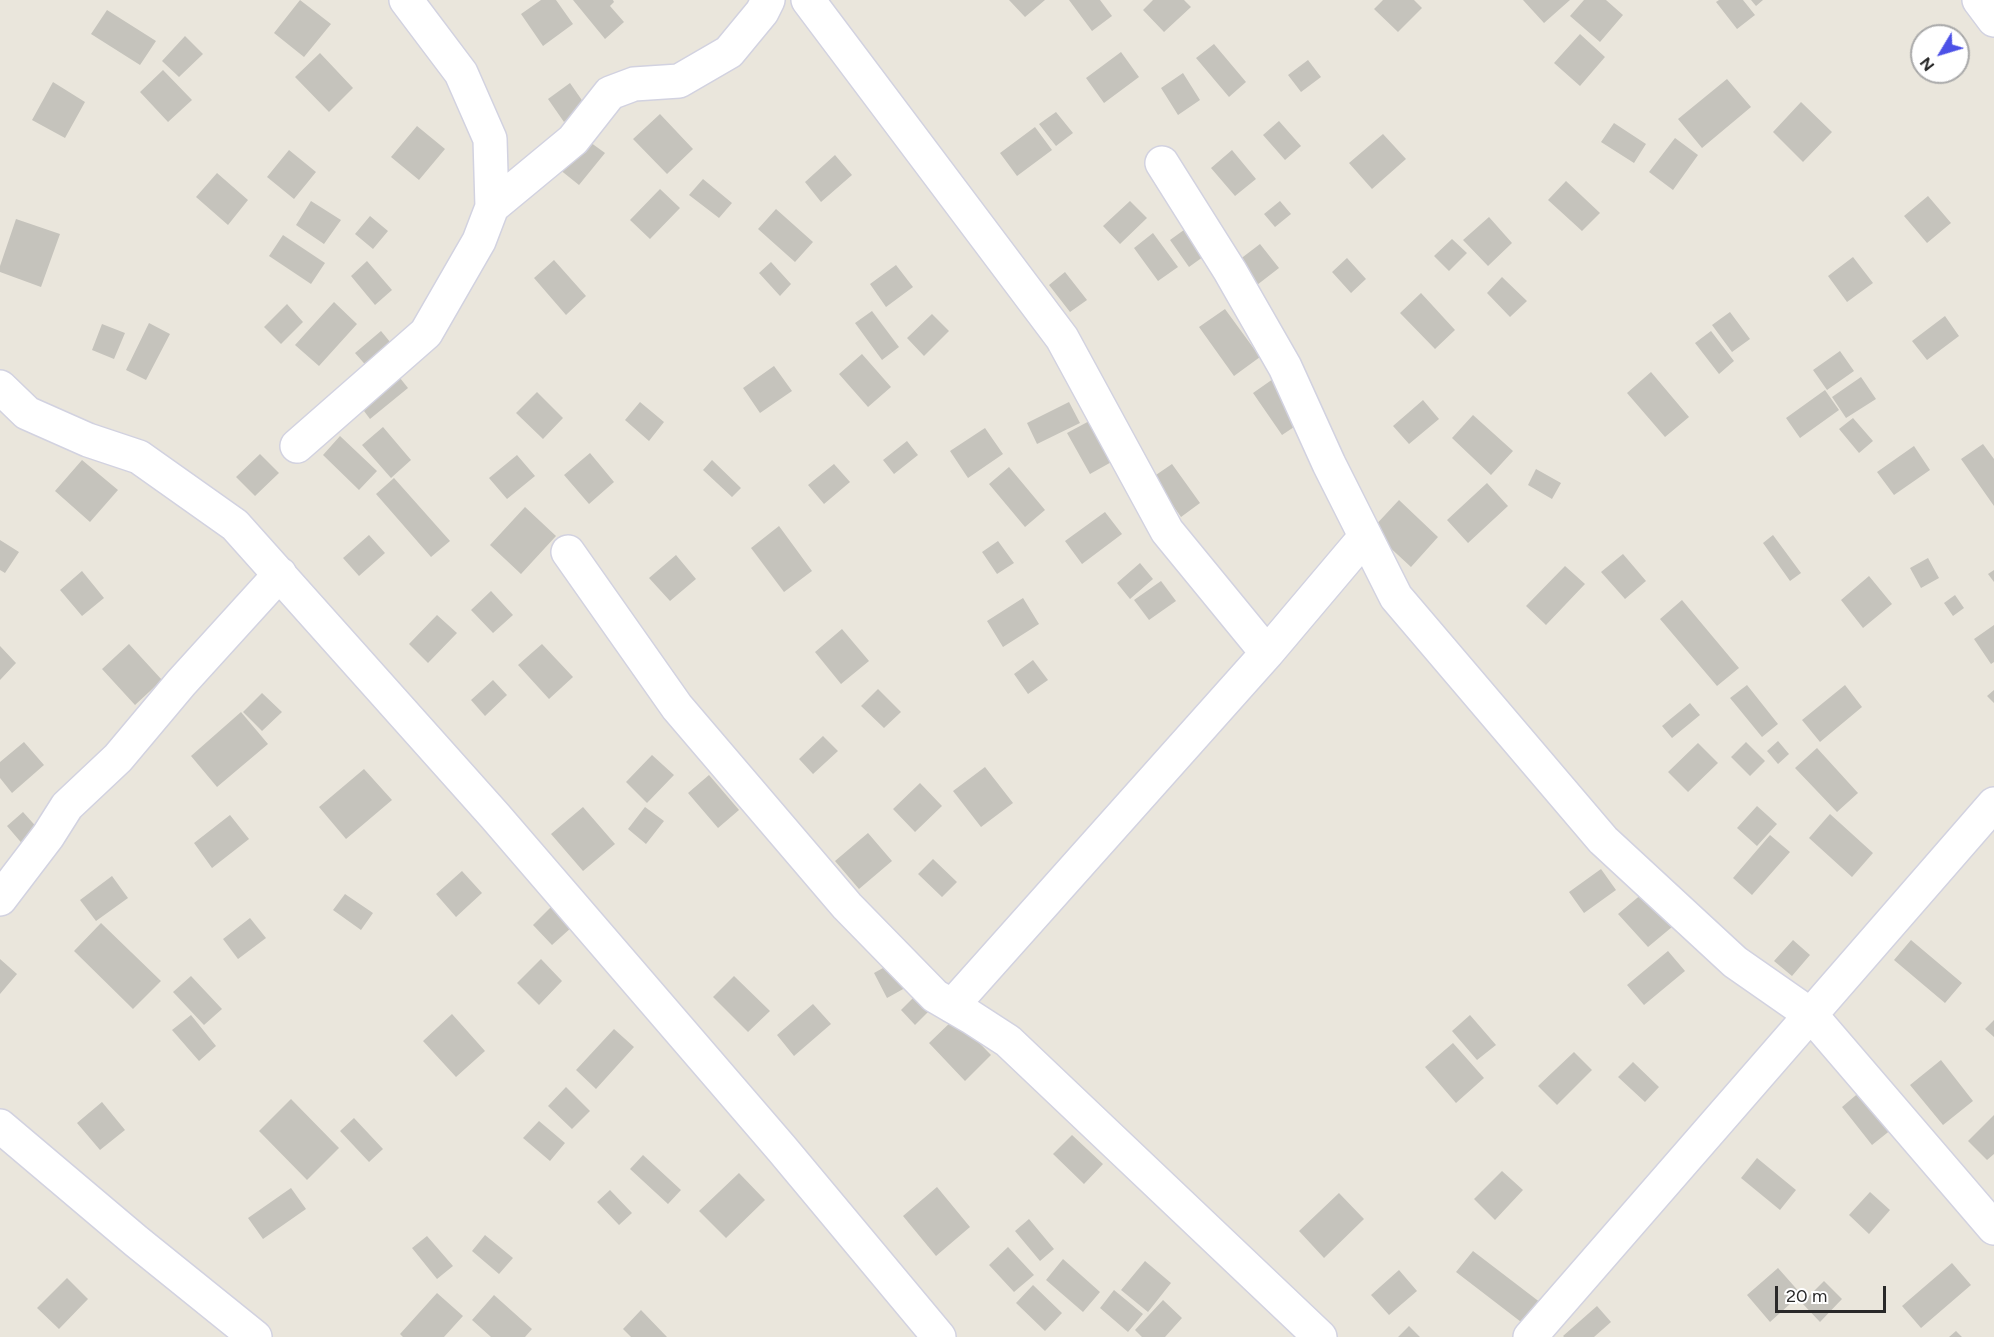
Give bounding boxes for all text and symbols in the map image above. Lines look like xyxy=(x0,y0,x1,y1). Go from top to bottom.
north arrow xyxy=(1910,24,1970,84)
text: N xyxy=(1916,53,1938,75)
scale bar xyxy=(1778,1274,1889,1312)
text: 20 m xyxy=(1786,1285,1827,1307)

